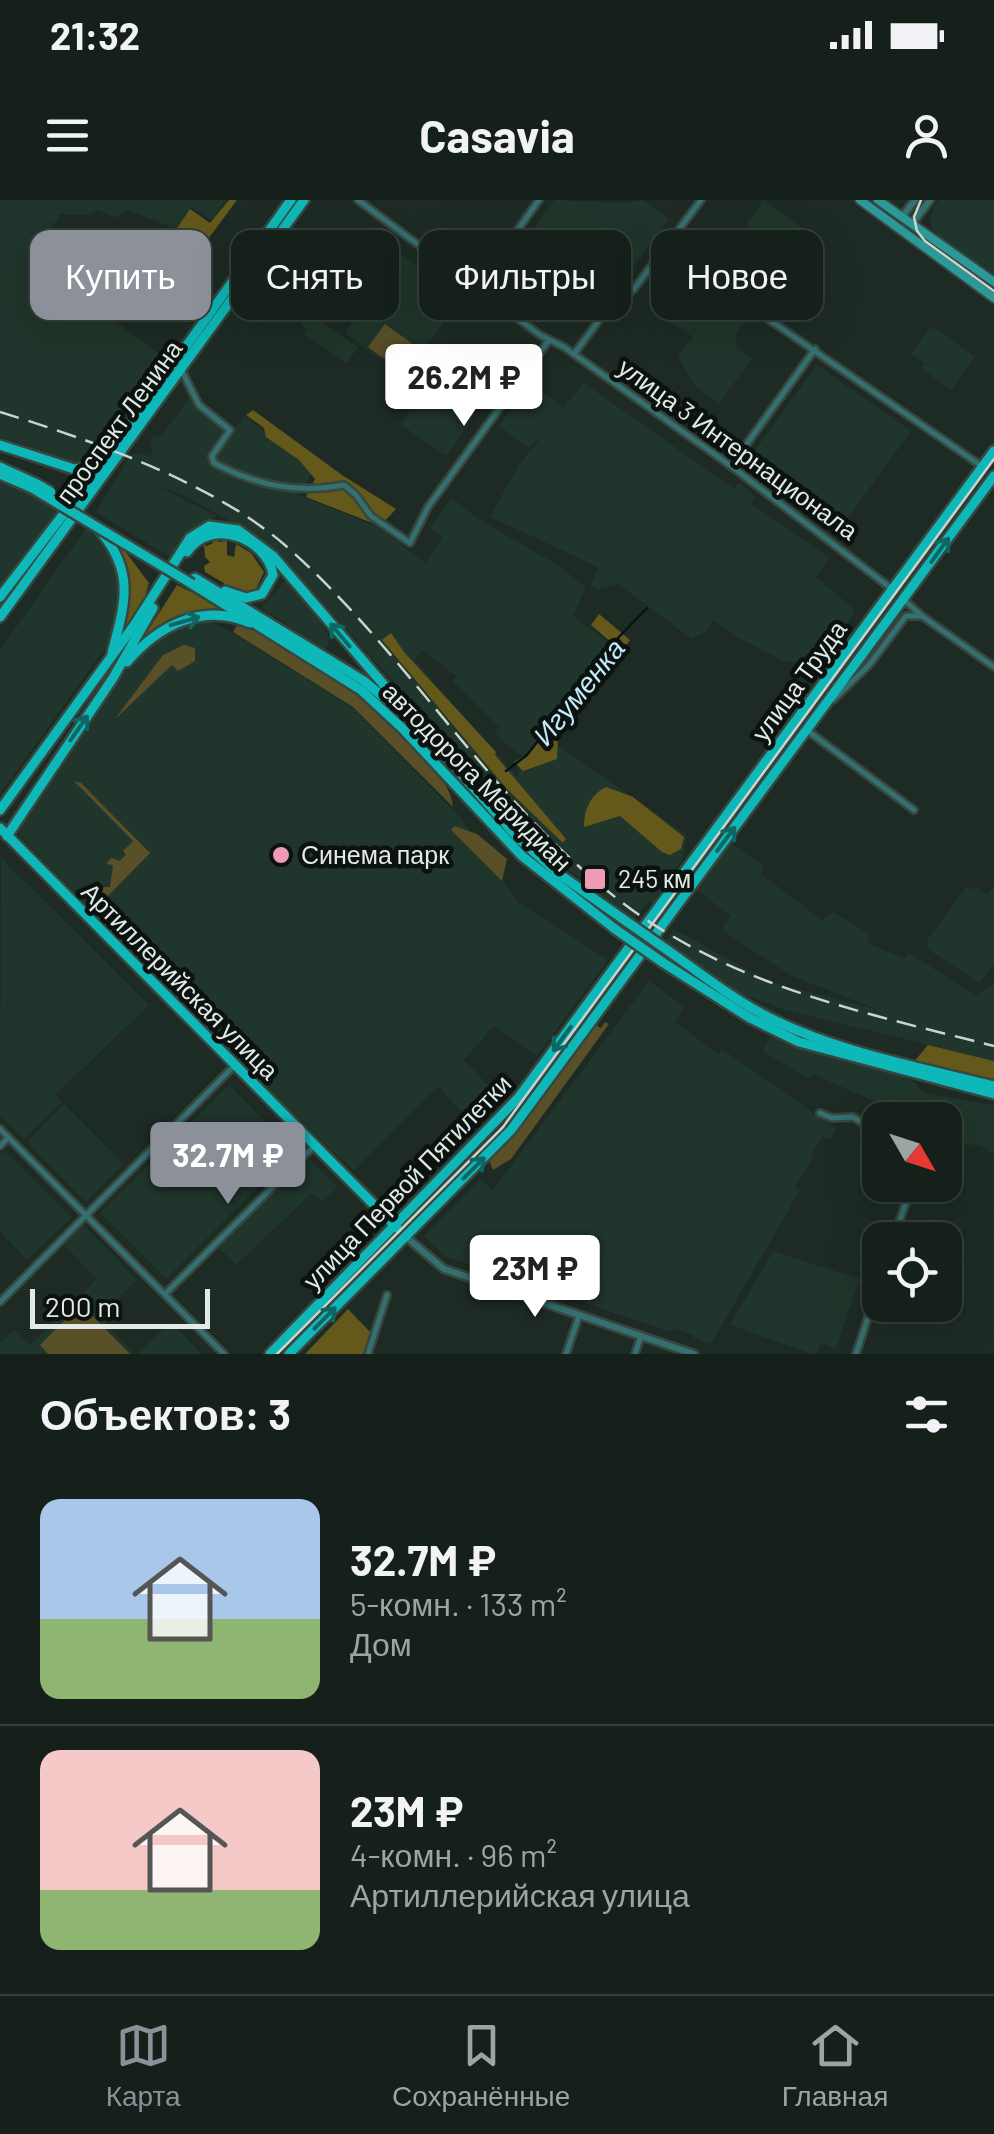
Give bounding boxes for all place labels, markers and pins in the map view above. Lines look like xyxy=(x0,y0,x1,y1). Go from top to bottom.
pin: 26.2M ₽ xyxy=(372,344,556,429)
place label: Синема парк xyxy=(301,839,450,869)
marker: Синема парк xyxy=(270,844,292,866)
place label: 245 км xyxy=(618,863,691,893)
marker: 245 км xyxy=(582,866,608,892)
pin: 32.7M ₽ xyxy=(136,1122,320,1207)
pin: 23M ₽ xyxy=(465,1235,605,1320)

